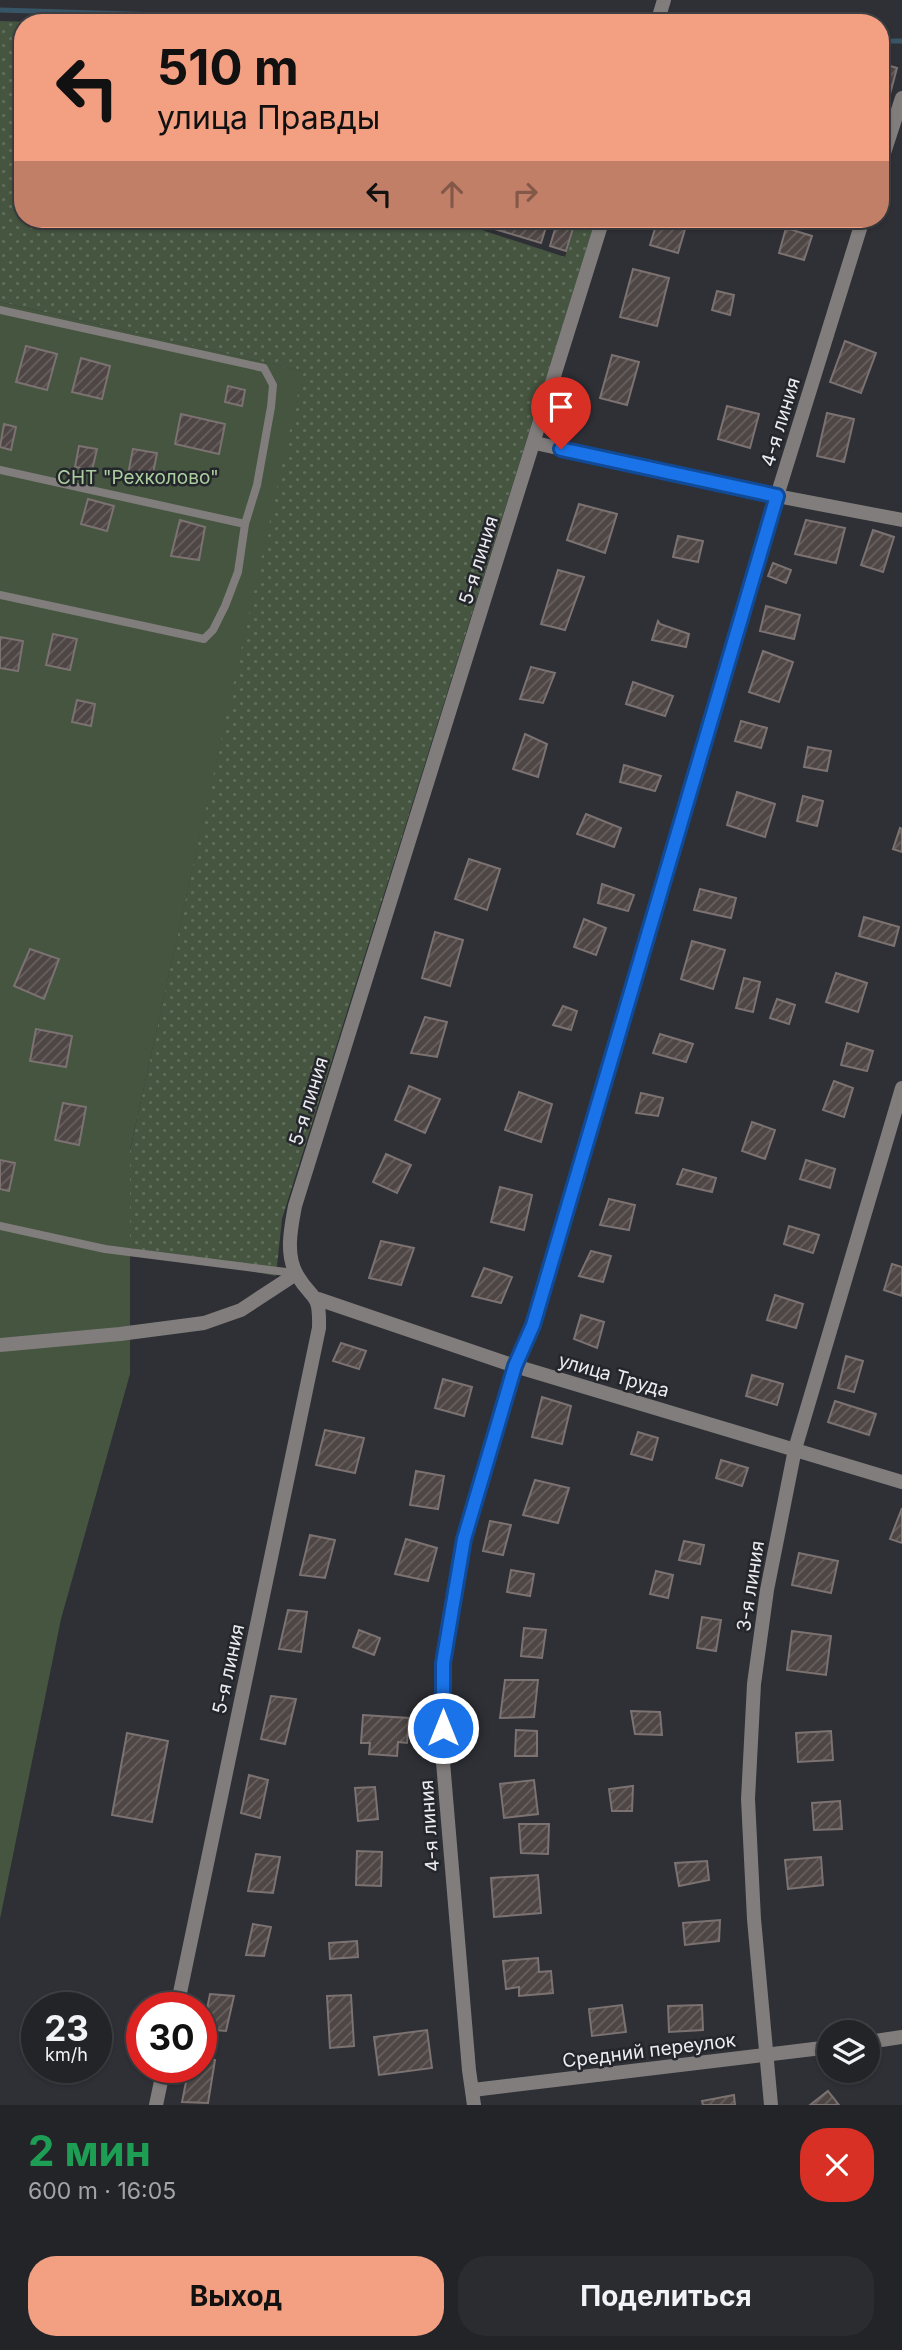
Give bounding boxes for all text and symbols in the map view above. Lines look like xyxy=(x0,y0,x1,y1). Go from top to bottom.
text: 510 m xyxy=(157,38,299,97)
icon: left xyxy=(42,42,133,133)
text: улица Правды xyxy=(157,98,380,137)
icon: left xyxy=(360,175,398,213)
icon: ahead xyxy=(433,175,471,213)
icon: right xyxy=(506,175,544,213)
street label: 4-я линия xyxy=(756,375,805,470)
pin xyxy=(531,377,591,449)
icon: arrive xyxy=(542,388,580,426)
park label: СНТ "Рехколово" xyxy=(57,466,219,489)
street label: 5-я линия xyxy=(454,513,503,607)
street label: 5-я линия xyxy=(284,1054,333,1148)
street label: улица Труда xyxy=(556,1349,672,1402)
street label: 3-я линия xyxy=(732,1539,769,1633)
street label: 5-я линия xyxy=(208,1622,249,1716)
position arrow xyxy=(406,1691,480,1765)
street label: 4-я линия xyxy=(415,1779,444,1873)
speed limit sign: 30 xyxy=(126,1992,217,2083)
text: 23 xyxy=(44,2007,89,2049)
map controls xyxy=(817,2020,880,2083)
button: layers xyxy=(817,2020,880,2083)
street label: Средний переулок xyxy=(561,2028,738,2073)
text: km/h xyxy=(45,2044,88,2065)
text: 2 мин xyxy=(28,2125,151,2176)
button: close xyxy=(800,2128,874,2202)
text: 600 m · 16:05 xyxy=(28,2177,176,2205)
button: Выход xyxy=(28,2256,444,2336)
button: Поделиться xyxy=(458,2256,874,2336)

